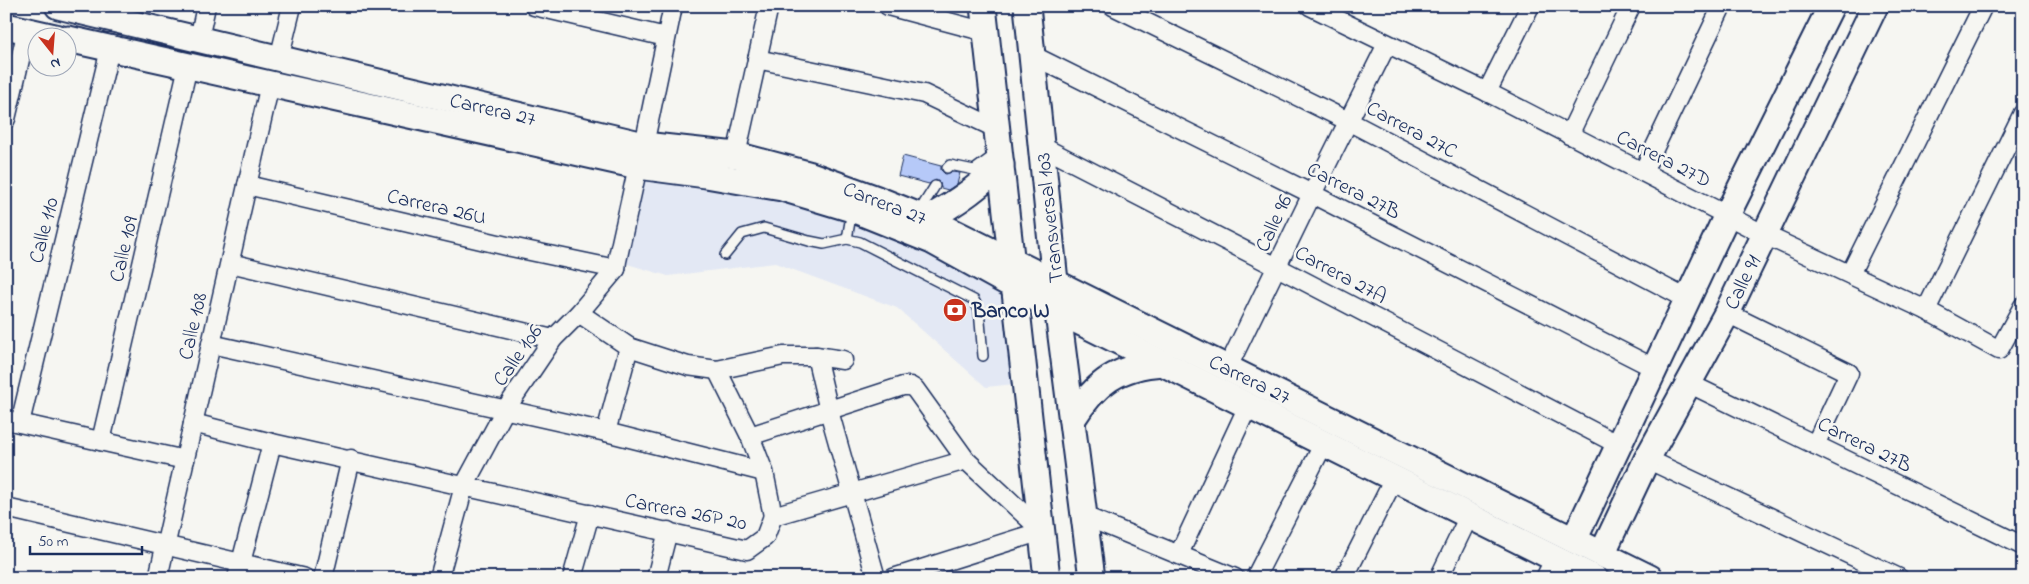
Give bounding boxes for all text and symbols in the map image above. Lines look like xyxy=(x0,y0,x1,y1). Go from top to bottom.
north arrow xyxy=(28,28,78,78)
text: N xyxy=(48,52,63,74)
street label: Carrera 27 xyxy=(447,86,539,135)
street label: Carrera 27C xyxy=(1360,94,1462,167)
street label: Carrera 27D xyxy=(1610,123,1716,197)
street label: Transversal 103 xyxy=(1029,151,1073,284)
street label: Carrera 27B xyxy=(1301,155,1405,228)
street label: Carrera 27 xyxy=(838,175,931,235)
street label: Carrera 26U xyxy=(384,182,489,234)
street label: Calle 96 xyxy=(1249,190,1301,257)
street label: Calle 110 xyxy=(22,194,68,267)
street label: Calle 109 xyxy=(103,213,147,285)
street label: Carrera 27A xyxy=(1289,239,1391,313)
street label: Calle 91 xyxy=(1718,250,1770,315)
street label: Calle 108 xyxy=(172,290,216,363)
bank icon: Banco W xyxy=(942,297,968,323)
place label: Banco W xyxy=(971,297,1050,327)
street label: Calle 106 xyxy=(486,319,551,393)
street label: Carrera 27 xyxy=(1203,348,1295,414)
street label: Carrera 27B xyxy=(1812,410,1916,482)
street label: Carrera 26P 20 xyxy=(622,486,749,539)
scale bar xyxy=(30,524,142,556)
text: 50 m xyxy=(38,531,69,553)

